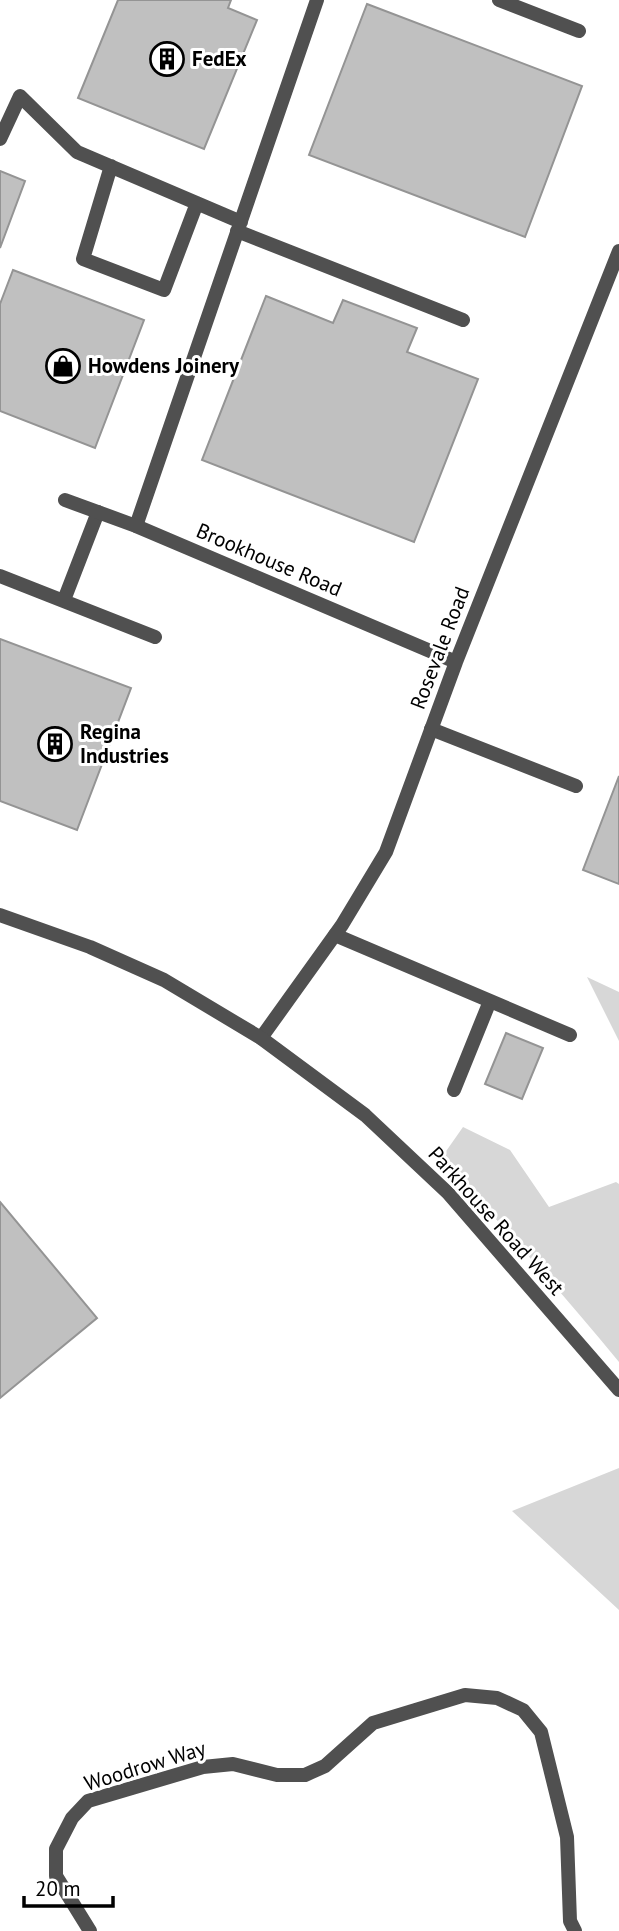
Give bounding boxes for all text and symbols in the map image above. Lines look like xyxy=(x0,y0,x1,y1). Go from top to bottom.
building icon: FedEx xyxy=(148,40,186,78)
place label: FedEx xyxy=(192,45,247,72)
shop icon: Howdens Joinery xyxy=(44,347,82,385)
place label: Howdens Joinery xyxy=(88,352,240,379)
street label: Brookhouse Road xyxy=(192,517,346,602)
street label: Rosevale Road xyxy=(404,583,475,713)
place label: Regina Industries xyxy=(80,718,169,769)
building icon: Regina Industries xyxy=(36,725,74,763)
street label: Parkhouse Road West xyxy=(423,1141,570,1301)
street label: Woodrow Way xyxy=(81,1734,209,1797)
scale bar xyxy=(24,1864,114,1908)
text: 20 m xyxy=(35,1875,81,1902)

